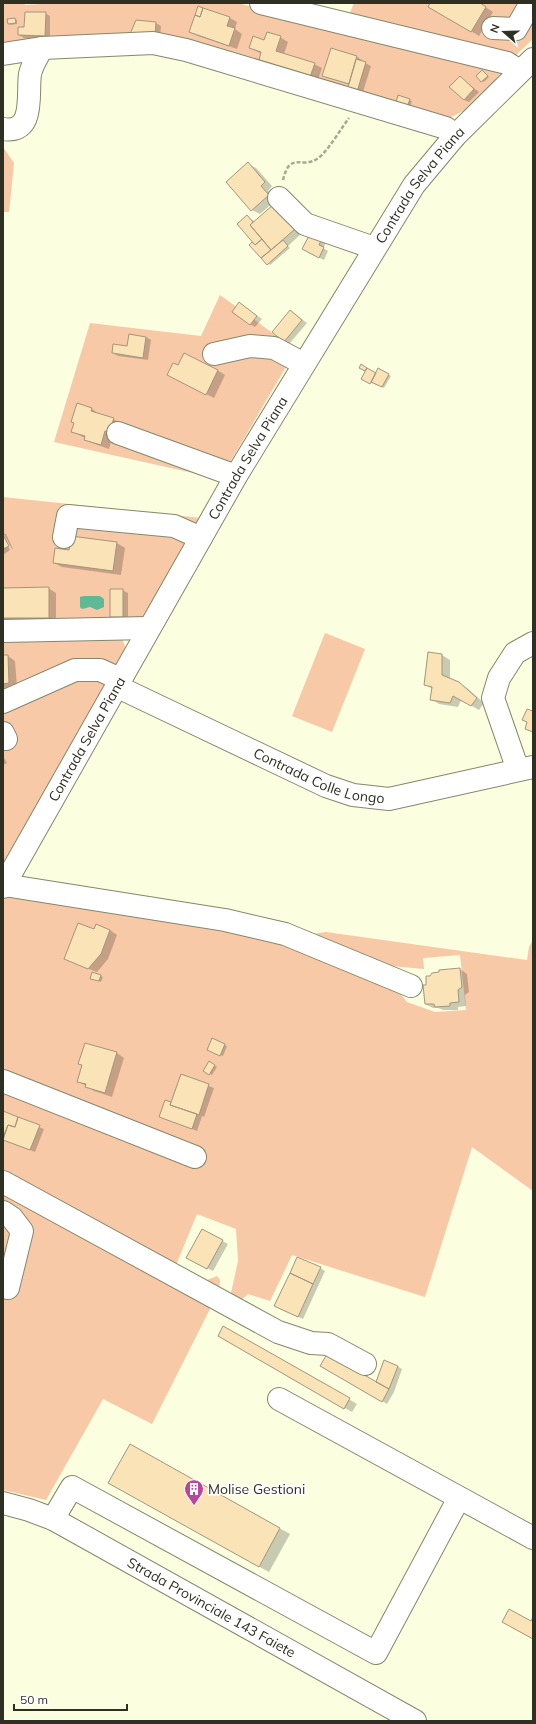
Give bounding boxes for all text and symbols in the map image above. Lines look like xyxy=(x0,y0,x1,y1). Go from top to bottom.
north arrow xyxy=(484,12,524,52)
text: N xyxy=(487,22,503,35)
street label: Contrada Selva Piana xyxy=(371,123,468,247)
street label: Contrada Selva Piana xyxy=(204,393,292,523)
street label: Contrada Selva Piana xyxy=(44,673,129,805)
street label: Contrada Colle Longo xyxy=(251,744,385,807)
building icon: Molise Gestioni xyxy=(183,1478,205,1506)
place label: Molise Gestioni xyxy=(208,1480,305,1498)
street label: Strada Provinciale 143 Faiete xyxy=(124,1553,299,1662)
scale bar xyxy=(14,1686,127,1712)
text: 50 m xyxy=(20,1692,48,1707)

